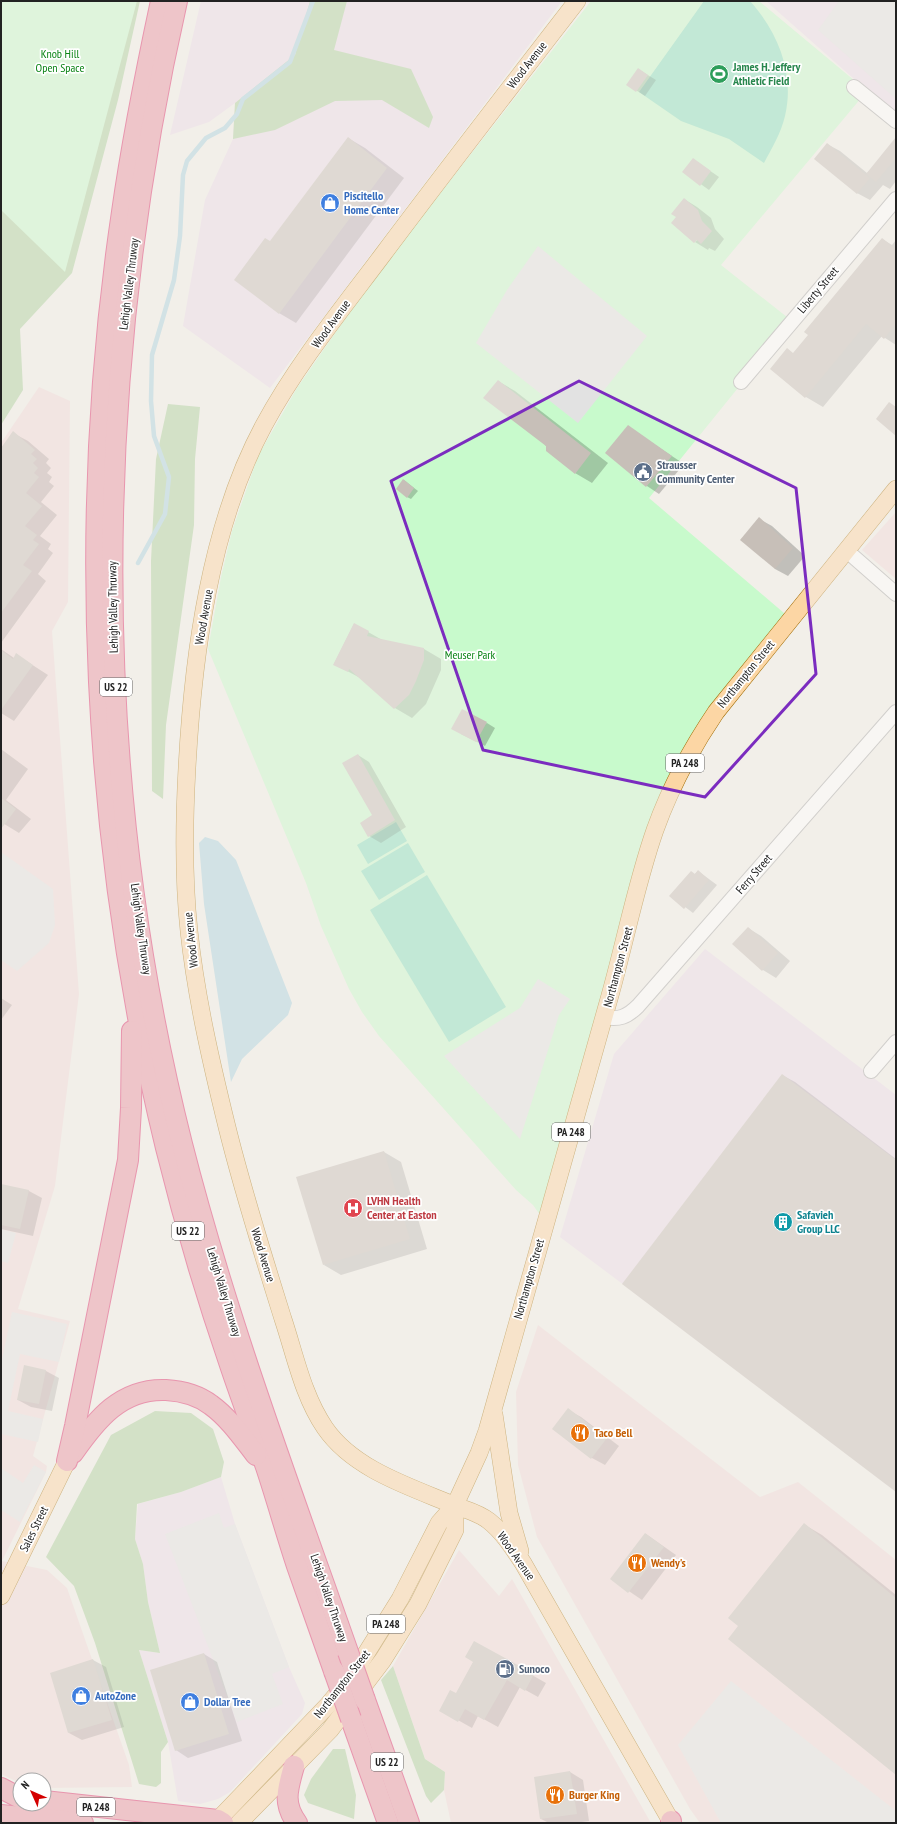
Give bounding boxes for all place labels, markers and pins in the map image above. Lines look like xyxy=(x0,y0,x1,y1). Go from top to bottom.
place label: James H. Jeffery Athletic Field xyxy=(732,59,801,88)
sports icon: James H. Jeffery Athletic Field xyxy=(708,63,730,85)
place label: Piscitello Home Center xyxy=(344,188,399,217)
shop icon: Piscitello Home Center xyxy=(319,192,341,214)
place label: Strausser Community Center xyxy=(657,457,735,486)
public building icon: Strausser Community Center xyxy=(632,461,654,483)
place label: LVHN Health Center at Easton xyxy=(367,1193,437,1222)
hospital icon: LVHN Health Center at Easton xyxy=(342,1197,364,1219)
place label: Safavieh Group LLC xyxy=(797,1207,840,1236)
building icon: Safavieh Group LLC xyxy=(772,1211,794,1233)
restaurant icon: Taco Bell xyxy=(569,1422,591,1444)
place label: Taco Bell xyxy=(594,1425,632,1440)
restaurant icon: Wendy's xyxy=(626,1552,648,1574)
place label: Wendy's xyxy=(650,1555,686,1570)
fuel station icon: Sunoco xyxy=(494,1658,516,1680)
place label: Sunoco xyxy=(519,1661,550,1676)
shop icon: AutoZone xyxy=(70,1685,92,1707)
place label: AutoZone xyxy=(94,1688,136,1703)
shop icon: Dollar Tree xyxy=(179,1691,201,1713)
place label: Dollar Tree xyxy=(204,1694,251,1709)
restaurant icon: Burger King xyxy=(544,1784,566,1806)
place label: Burger King xyxy=(569,1787,620,1802)

